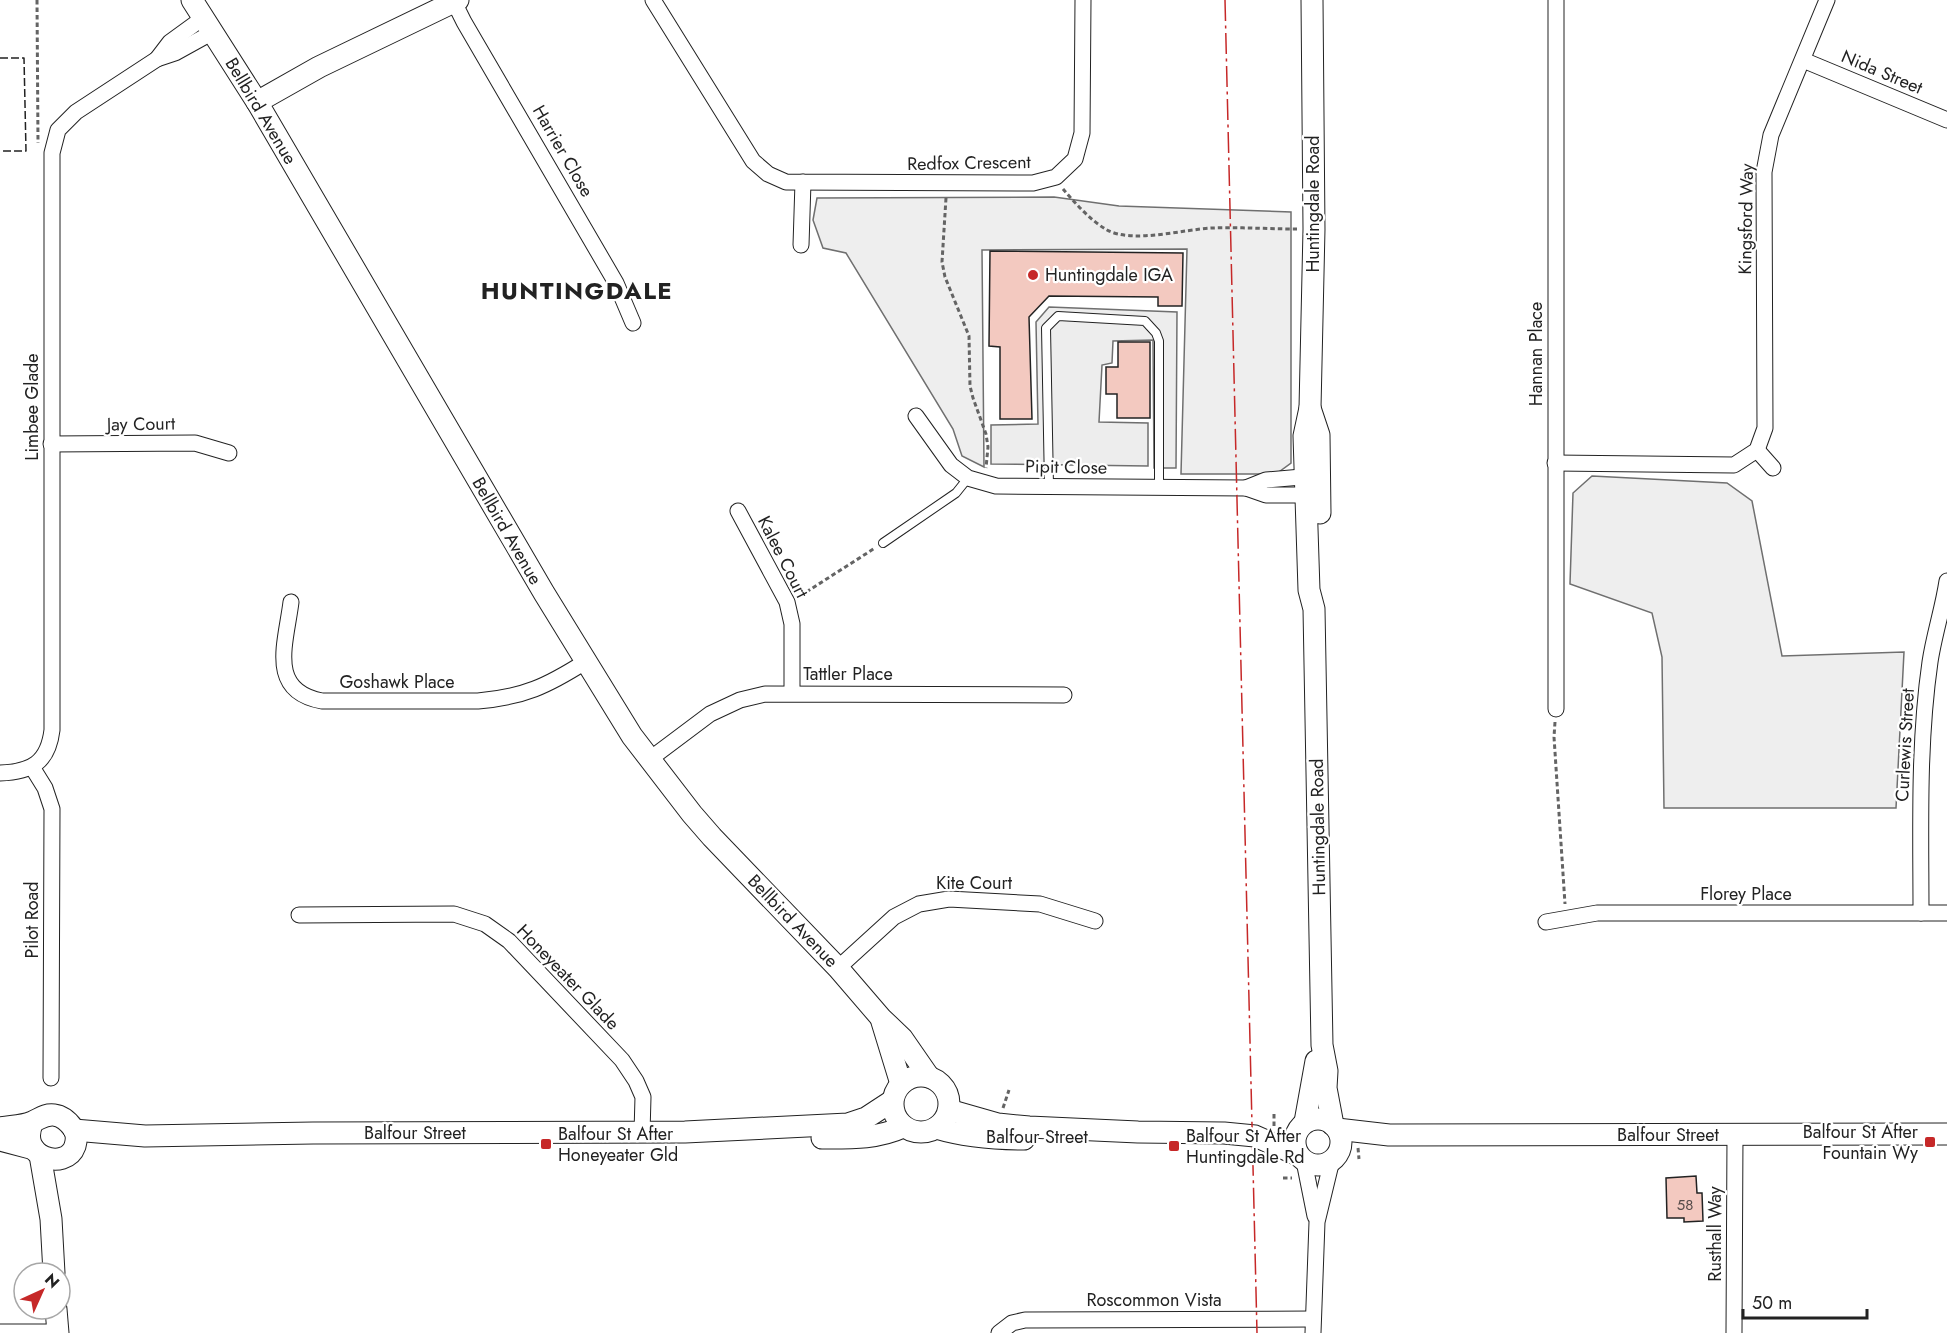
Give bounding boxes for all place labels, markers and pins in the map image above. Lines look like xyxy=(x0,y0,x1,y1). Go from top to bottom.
place label: Huntingdale IGA xyxy=(1045,262,1173,288)
marker: Huntingdale IGA xyxy=(1026,268,1040,282)
place label: Balfour St After Fountain Wy xyxy=(1803,1119,1919,1166)
place label: Balfour St After Honeyeater Gld xyxy=(558,1121,678,1168)
place label: Balfour St After Huntingdale Rd xyxy=(1186,1123,1305,1170)
marker: Balfour St After Fountain Wy xyxy=(1923,1135,1937,1149)
marker: Balfour St After Honeyeater Gld xyxy=(539,1137,553,1151)
marker: Balfour St After Huntingdale Rd xyxy=(1167,1139,1181,1153)

